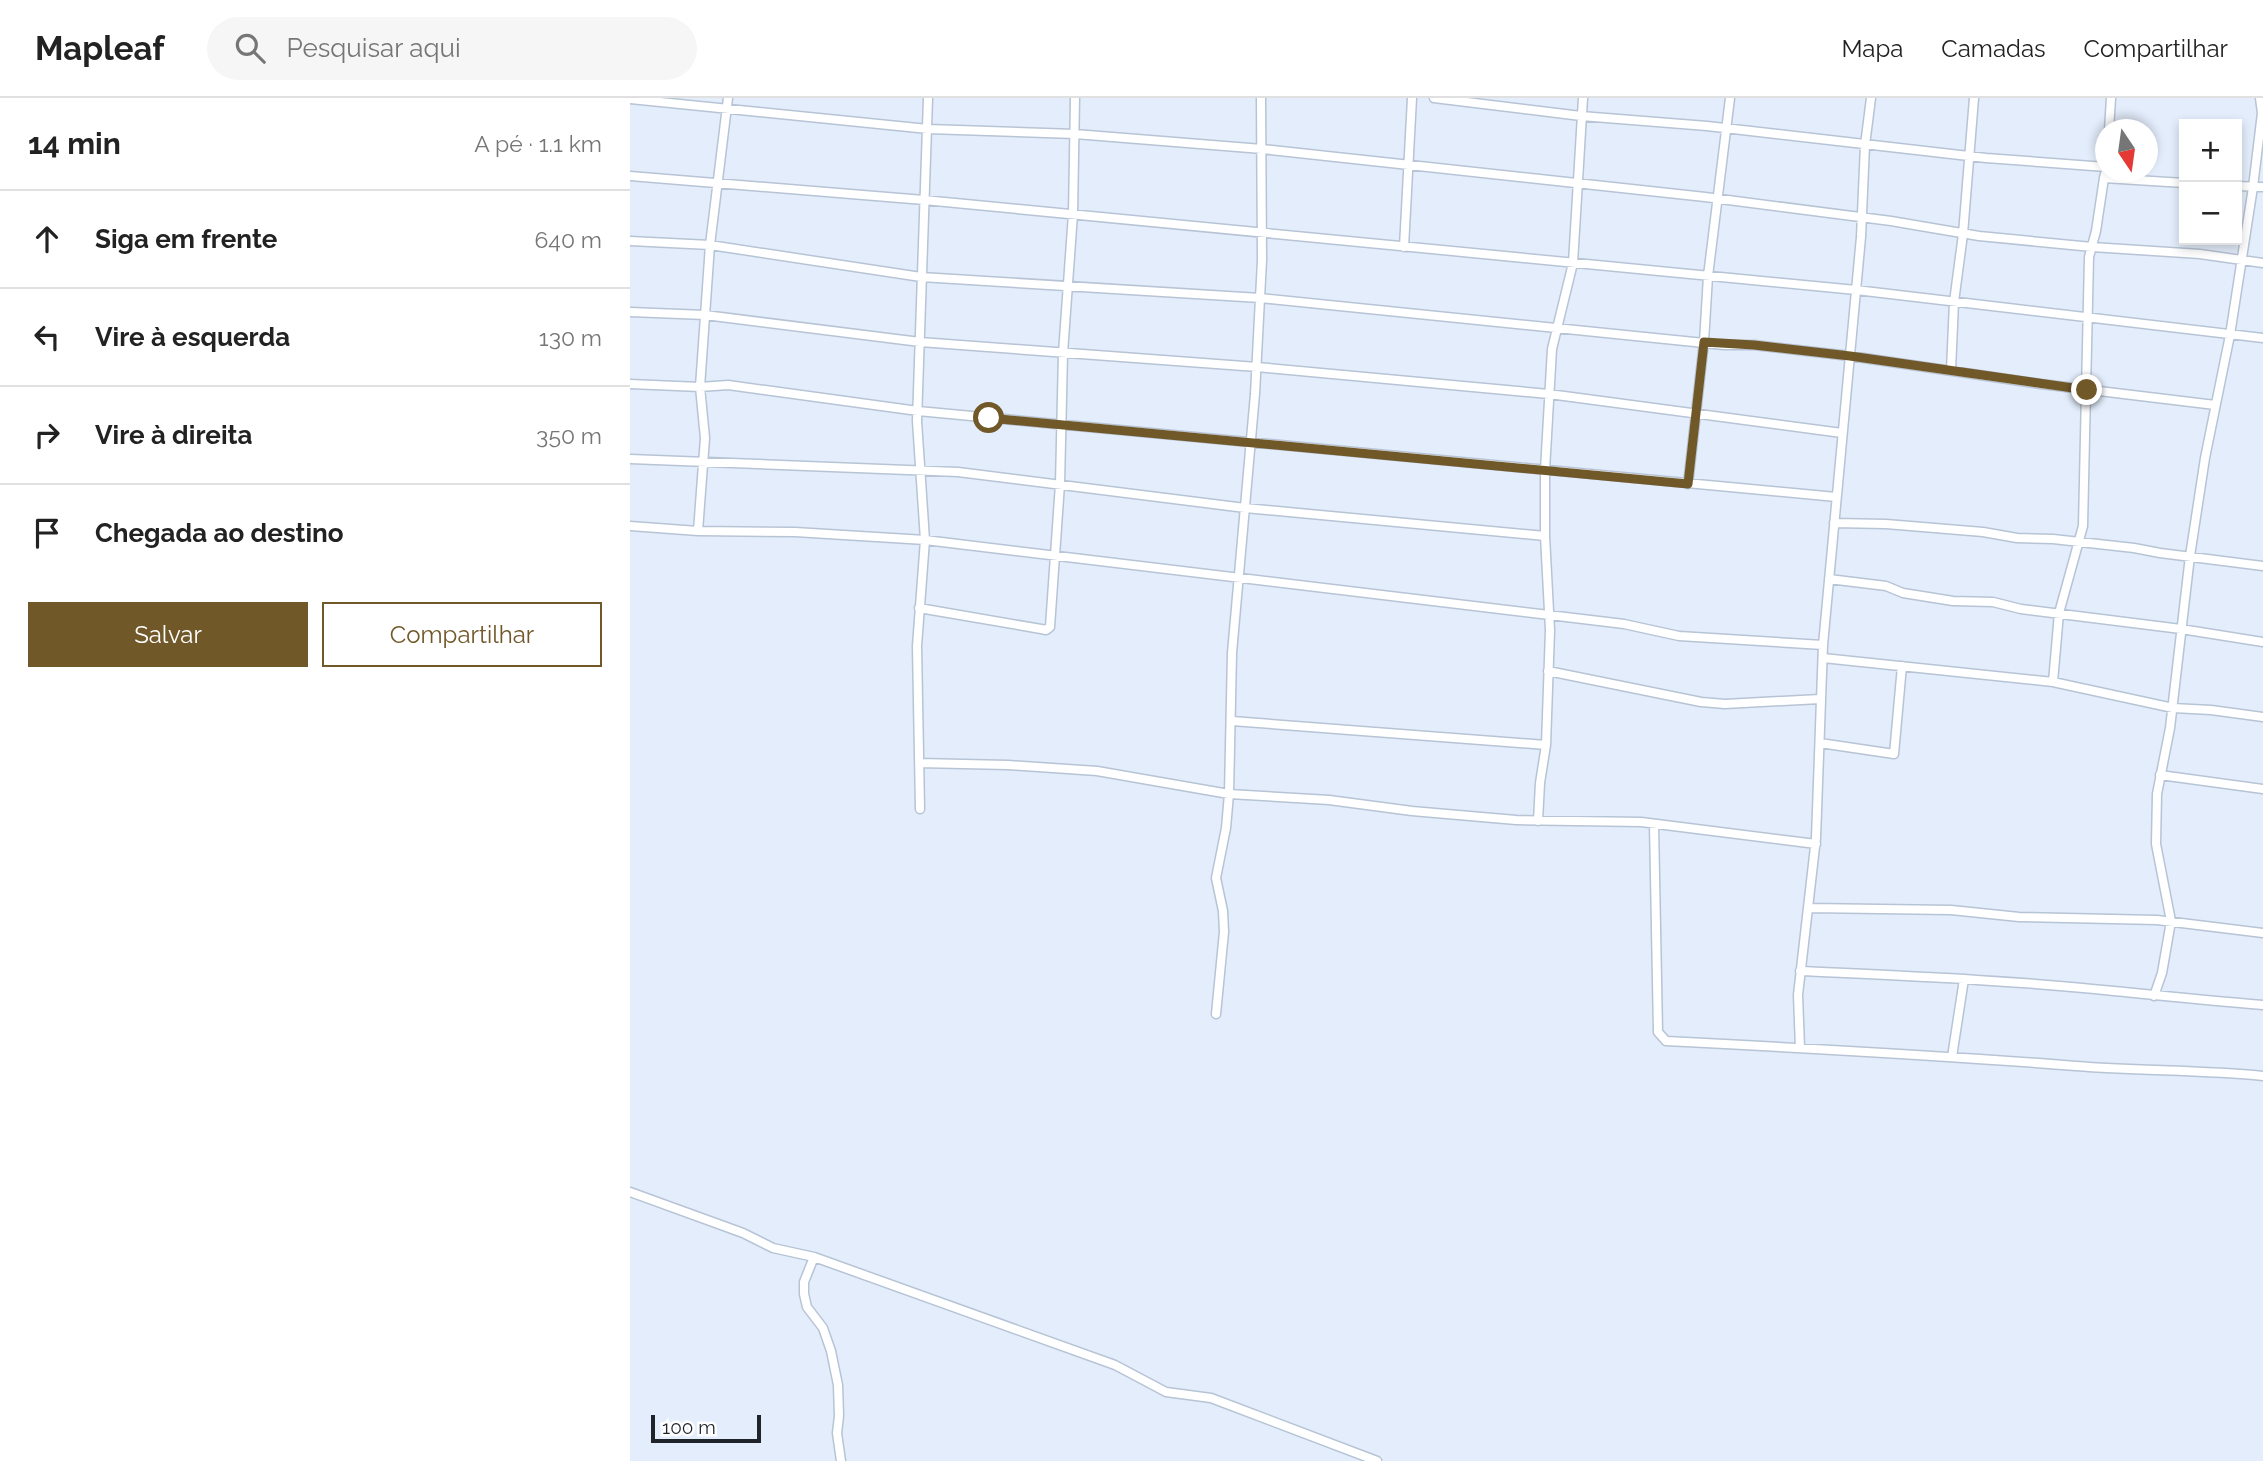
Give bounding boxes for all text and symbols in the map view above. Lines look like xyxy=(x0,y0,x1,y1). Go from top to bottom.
search box xyxy=(207,17,697,80)
text: Mapleaf xyxy=(35,29,165,68)
icon: search xyxy=(231,29,269,67)
text: Pesquisar aqui xyxy=(287,33,461,63)
text: Mapa xyxy=(1841,34,1903,63)
text: Camadas xyxy=(1941,34,2046,63)
text: Compartilhar xyxy=(2084,34,2228,63)
north arrow xyxy=(2095,119,2158,182)
map controls xyxy=(2179,119,2242,245)
button: + xyxy=(2179,119,2242,182)
text: 14 min xyxy=(28,126,121,161)
text: A pé · 1.1 km xyxy=(474,130,602,157)
button: − xyxy=(2179,182,2242,245)
icon: ahead xyxy=(28,220,66,258)
text: Siga em frente xyxy=(95,224,277,254)
text: 640 m xyxy=(534,226,602,253)
icon: left xyxy=(28,318,66,356)
text: Vire à esquerda xyxy=(95,322,290,352)
text: 130 m xyxy=(539,324,602,351)
route end xyxy=(2071,374,2102,405)
route start xyxy=(973,402,1004,433)
icon: right xyxy=(28,416,66,454)
text: Vire à direita xyxy=(95,420,252,450)
text: 350 m xyxy=(536,422,602,449)
icon: arrive xyxy=(28,514,66,552)
text: Chegada ao destino xyxy=(95,518,344,548)
button: Salvar xyxy=(28,602,308,667)
button: Compartilhar xyxy=(322,602,602,667)
scale bar xyxy=(651,1412,761,1444)
text: 100 m xyxy=(662,1416,716,1438)

